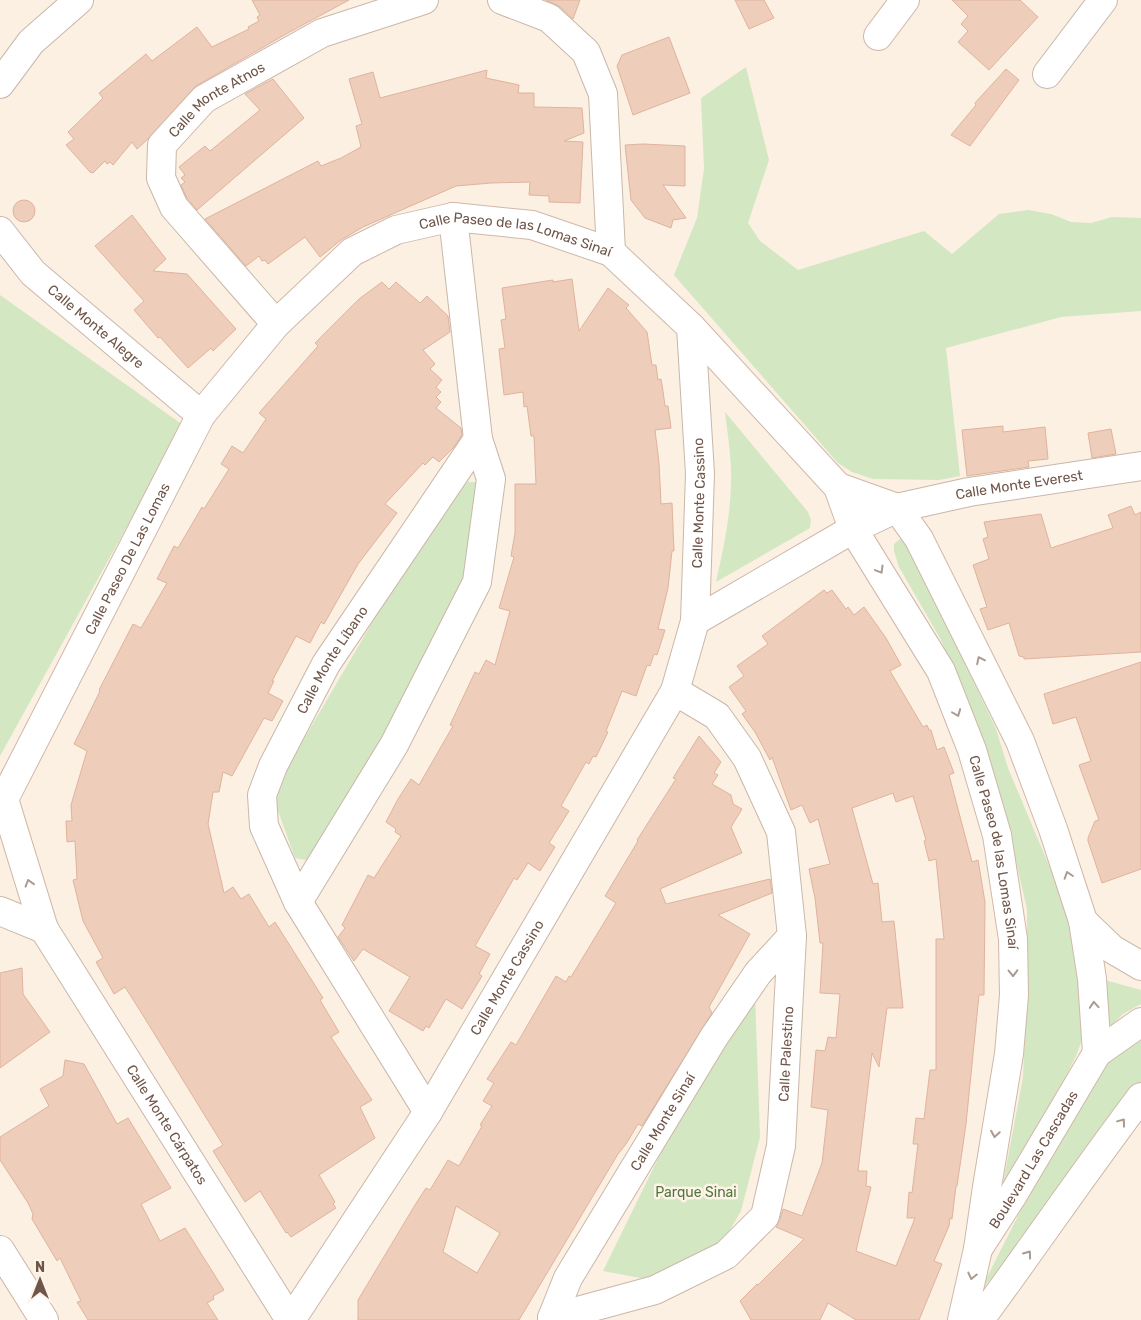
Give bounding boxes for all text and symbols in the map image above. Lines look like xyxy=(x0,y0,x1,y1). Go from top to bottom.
street label: Calle Monte Atnos xyxy=(165,59,268,141)
street label: Calle Paseo de las Lomas Sinaí xyxy=(417,209,614,261)
street label: Calle Monte Alegre xyxy=(44,281,148,372)
street label: Calle Monte Cassino xyxy=(689,437,709,569)
street label: Calle Monte Everest xyxy=(954,467,1085,504)
street label: Calle Paseo De Las Lomas xyxy=(82,480,174,638)
one-way arrow xyxy=(874,565,883,574)
street label: Calle Monte Líbano xyxy=(294,603,372,717)
one-way arrow xyxy=(976,656,986,665)
one-way arrow xyxy=(951,708,961,716)
street label: Calle Paseo de las Lomas Sinaí xyxy=(965,753,1021,950)
one-way arrow xyxy=(1064,871,1074,879)
one-way arrow xyxy=(25,879,35,887)
street label: Calle Monte Cassino xyxy=(467,917,548,1038)
one-way arrow xyxy=(1008,969,1018,977)
one-way arrow xyxy=(1088,1000,1099,1008)
street label: Calle Palestino xyxy=(775,1006,797,1102)
street label: Calle Monte Cárpatos xyxy=(122,1062,211,1188)
street label: Calle Monte Sinaí xyxy=(627,1070,699,1174)
street label: Boulevard Las Cascadas xyxy=(985,1088,1082,1232)
one-way arrow xyxy=(1116,1118,1125,1128)
one-way arrow xyxy=(991,1129,1001,1138)
park label: Parque Sinai xyxy=(655,1184,737,1201)
one-way arrow xyxy=(1022,1250,1031,1260)
north arrow xyxy=(15,1255,65,1305)
text: N xyxy=(35,1259,45,1276)
one-way arrow xyxy=(967,1272,978,1281)

